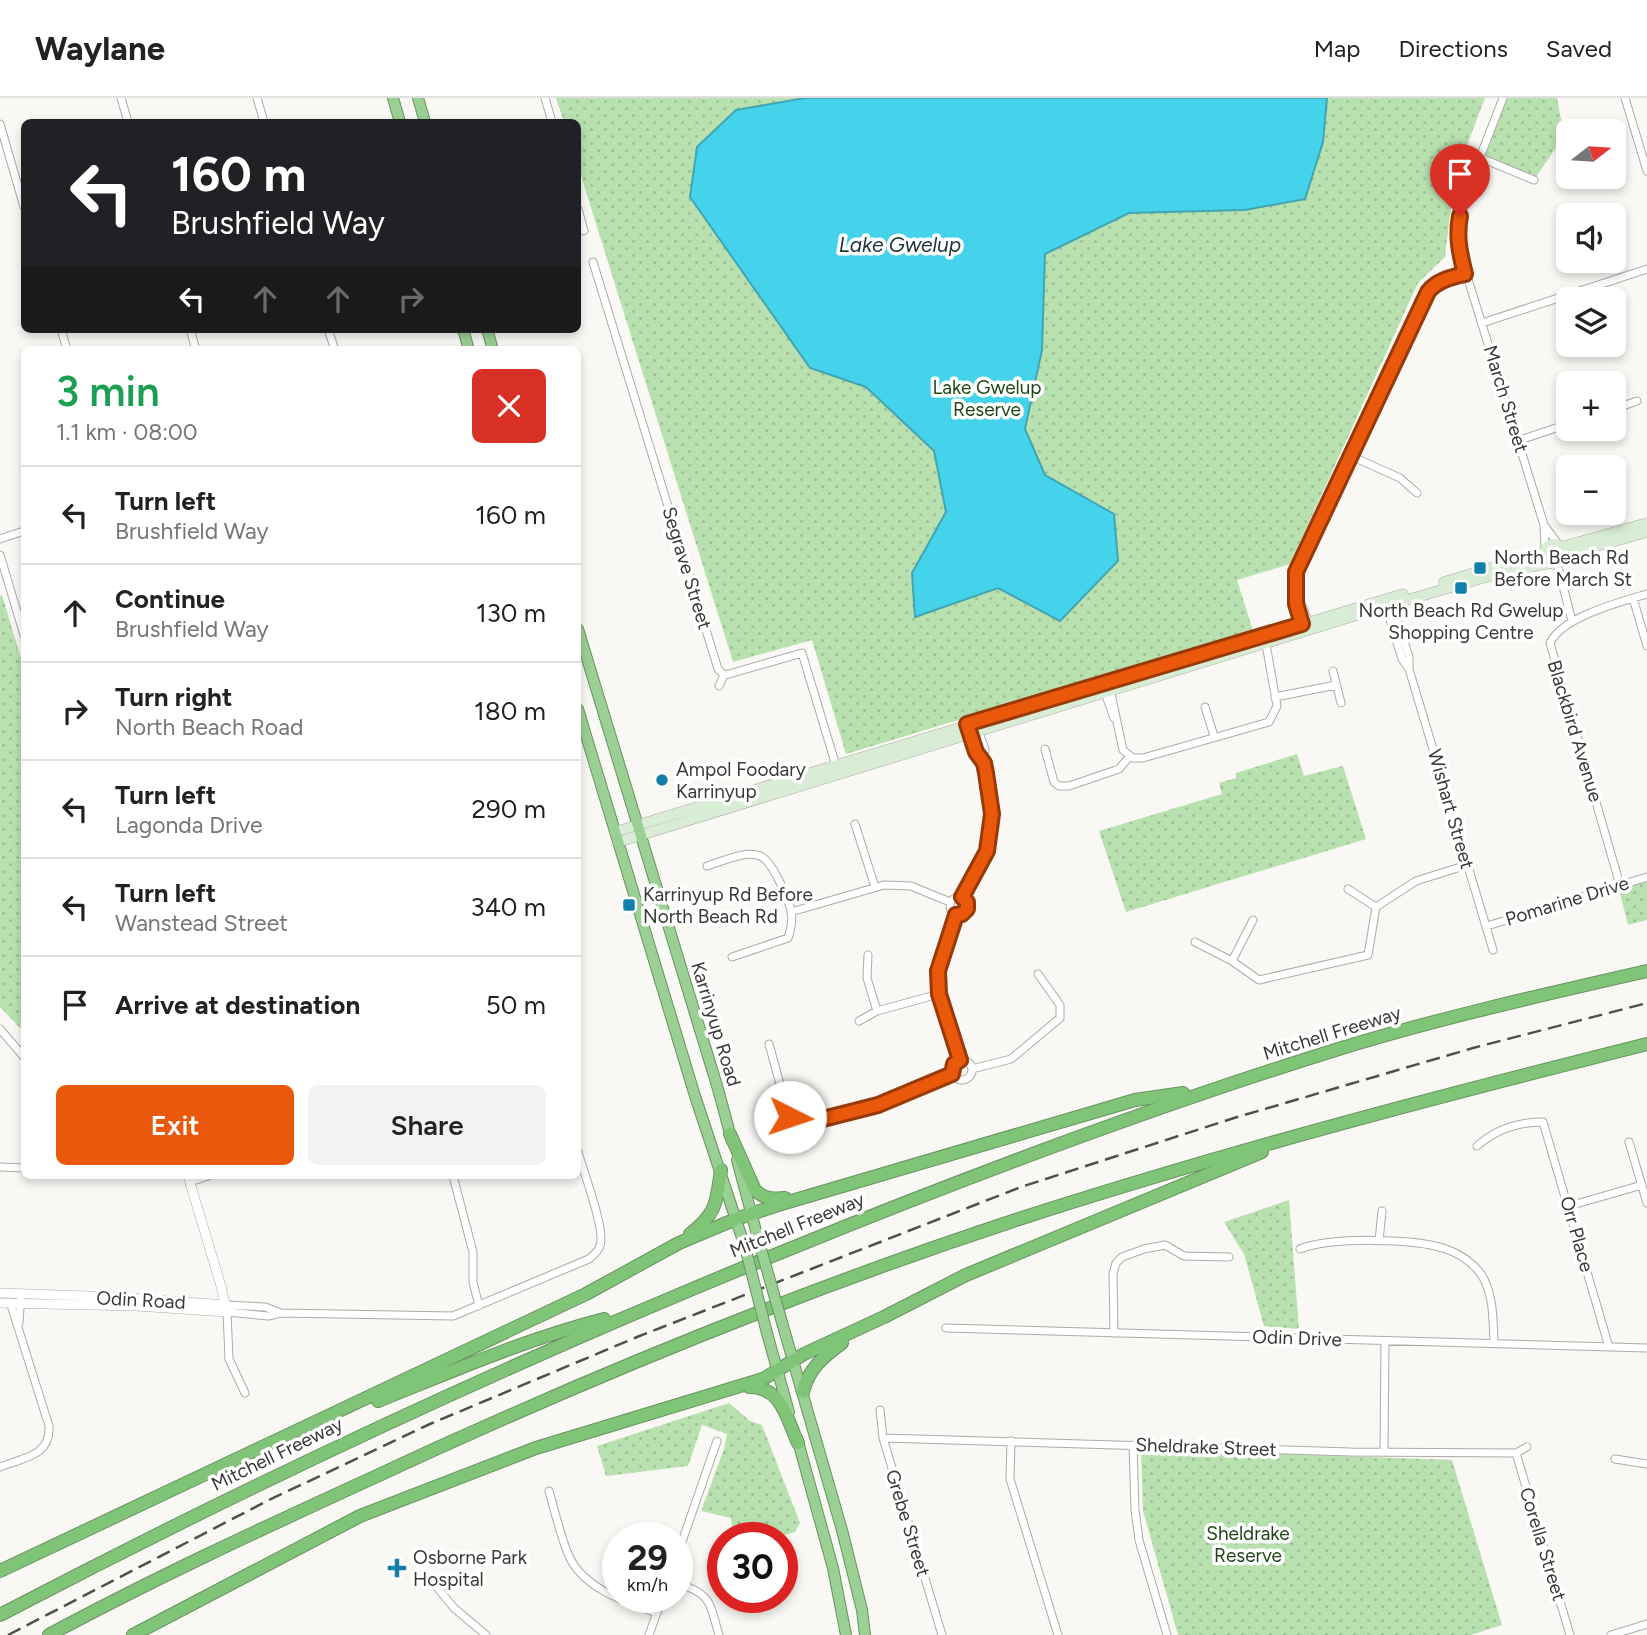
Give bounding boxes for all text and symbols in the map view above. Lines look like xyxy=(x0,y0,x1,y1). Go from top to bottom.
text: Waylane xyxy=(35,29,165,68)
text: Map xyxy=(1314,34,1360,63)
text: Directions xyxy=(1398,34,1508,63)
text: Saved xyxy=(1546,34,1612,63)
north arrow xyxy=(1556,119,1626,189)
map controls xyxy=(1556,119,1626,525)
text: 160 m xyxy=(171,144,306,203)
pin xyxy=(1430,144,1490,216)
icon: left xyxy=(56,147,147,238)
icon: arrive xyxy=(1441,155,1479,193)
button: sound xyxy=(1556,203,1626,273)
text: Brushfield Way xyxy=(171,204,385,242)
water label: Lake Gwelup xyxy=(839,232,961,257)
icon: left xyxy=(173,280,211,318)
icon: ahead xyxy=(246,280,284,318)
icon: ahead xyxy=(319,280,357,318)
icon: right xyxy=(392,280,430,318)
button: layers xyxy=(1556,287,1626,357)
street label: March Street xyxy=(1479,343,1533,455)
text: 3 min xyxy=(56,366,160,417)
button: close xyxy=(472,369,546,443)
button: + xyxy=(1556,371,1626,441)
park label: Lake Gwelup Reserve xyxy=(932,376,1042,421)
text: 1.1 km · 08:00 xyxy=(56,418,198,446)
button: − xyxy=(1556,455,1626,525)
text: Turn left xyxy=(115,485,216,517)
icon: left xyxy=(56,496,94,534)
text: 160 m xyxy=(475,499,546,531)
street label: Segrave Street xyxy=(657,504,717,632)
text: Brushfield Way xyxy=(115,517,269,545)
place label: North Beach Rd Before March St xyxy=(1494,546,1632,591)
marker: North Beach Rd Before March St xyxy=(1472,560,1488,576)
marker: North Beach Rd Gwelup Shopping Centre xyxy=(1453,580,1469,596)
text: Continue xyxy=(115,583,225,615)
icon: ahead xyxy=(56,594,94,632)
text: 130 m xyxy=(476,597,546,629)
place label: North Beach Rd Gwelup Shopping Centre xyxy=(1358,599,1564,644)
text: Brushfield Way xyxy=(115,615,269,643)
street label: Blackbird Avenue xyxy=(1543,657,1607,805)
text: Turn right xyxy=(115,681,232,713)
icon: right xyxy=(56,692,94,730)
text: 180 m xyxy=(474,695,546,727)
text: North Beach Road xyxy=(115,713,303,741)
street label: Wishart Street xyxy=(1423,747,1479,871)
place label: Ampol Foodary Karrinyup xyxy=(676,758,806,803)
marker: Ampol Foodary Karrinyup xyxy=(654,772,670,788)
text: Turn left xyxy=(115,779,216,811)
icon: left xyxy=(56,790,94,828)
text: 290 m xyxy=(472,793,546,825)
text: Lagonda Drive xyxy=(115,811,262,839)
street label: Pomarine Drive xyxy=(1502,871,1632,931)
text: Turn left xyxy=(115,877,216,909)
place label: Karrinyup Rd Before North Beach Rd xyxy=(643,883,813,928)
icon: left xyxy=(56,888,94,926)
text: 340 m xyxy=(470,891,546,923)
marker: Karrinyup Rd Before North Beach Rd xyxy=(621,897,637,913)
text: Wanstead Street xyxy=(115,909,288,937)
street label: Karrinyup Road xyxy=(686,959,746,1089)
icon: arrive xyxy=(56,986,94,1024)
text: Arrive at destination xyxy=(115,989,360,1021)
text: 50 m xyxy=(486,989,546,1021)
street label: Mitchell Freeway xyxy=(1260,1001,1404,1065)
position arrow xyxy=(753,1080,827,1154)
button: Exit xyxy=(56,1085,294,1165)
button: Share xyxy=(308,1085,546,1165)
street label: Mitchell Freeway xyxy=(726,1188,868,1262)
street label: Orr Place xyxy=(1555,1193,1599,1275)
street label: Odin Road xyxy=(96,1286,186,1314)
street label: Odin Drive xyxy=(1252,1325,1342,1351)
street label: Mitchell Freeway xyxy=(208,1412,346,1496)
street label: Sheldrake Street xyxy=(1135,1433,1277,1461)
street label: Grebe Street xyxy=(881,1467,935,1579)
street label: Corella Street xyxy=(1515,1484,1571,1604)
speed limit sign: 30 xyxy=(707,1522,798,1613)
park label: Sheldrake Reserve xyxy=(1206,1522,1290,1567)
text: 29 xyxy=(627,1537,668,1579)
place label: Osborne Park Hospital xyxy=(413,1546,528,1591)
marker: Osborne Park Hospital xyxy=(387,1558,407,1578)
text: km/h xyxy=(627,1574,668,1596)

